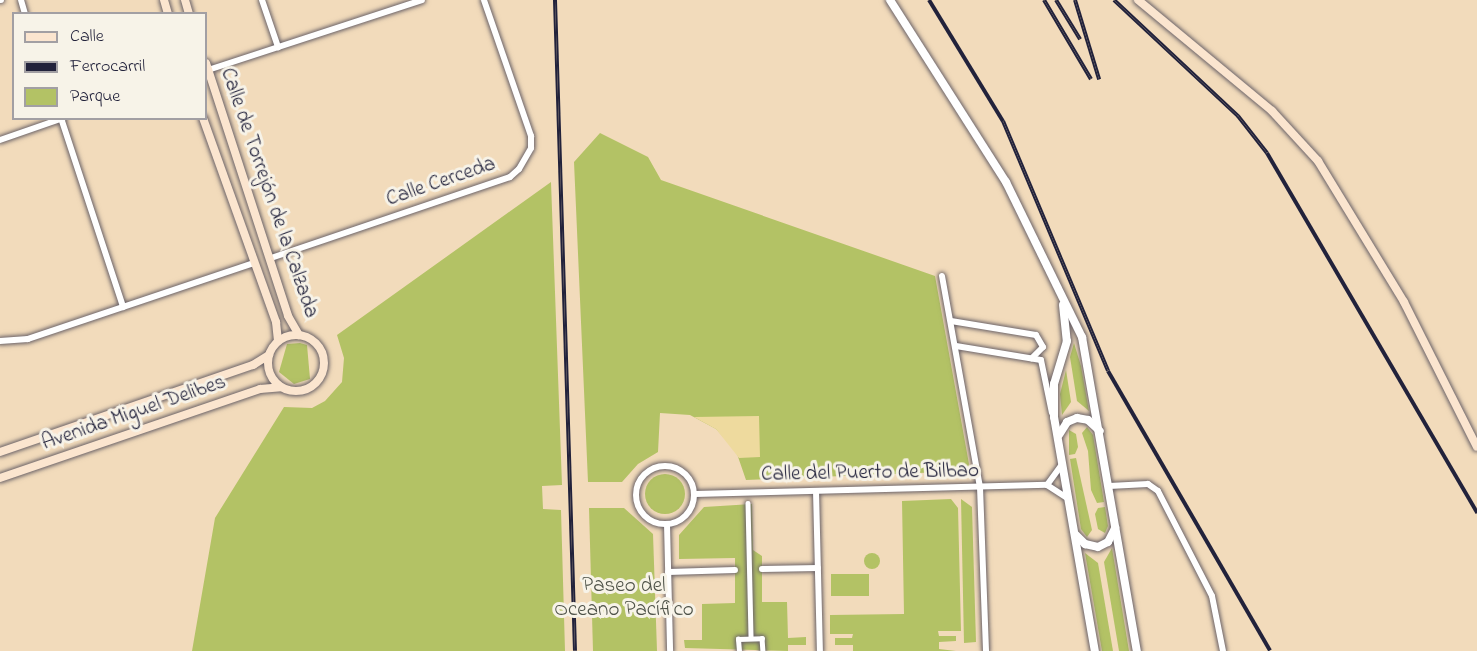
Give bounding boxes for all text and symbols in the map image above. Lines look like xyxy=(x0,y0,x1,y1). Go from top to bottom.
legend xyxy=(12,12,207,120)
text: Calle xyxy=(70,24,104,50)
text: Ferrocarril xyxy=(70,54,145,80)
street label: Calle de Torrejón de la Calzada xyxy=(214,65,324,321)
text: Parque xyxy=(70,84,120,110)
street label: Calle Cerceda xyxy=(383,152,499,212)
street label: Avenida Miguel Delibes xyxy=(39,370,229,456)
street label: Calle del Puerto de Bilbao xyxy=(761,459,979,487)
park label: Paseo del Oceano Pacífico xyxy=(554,573,694,623)

